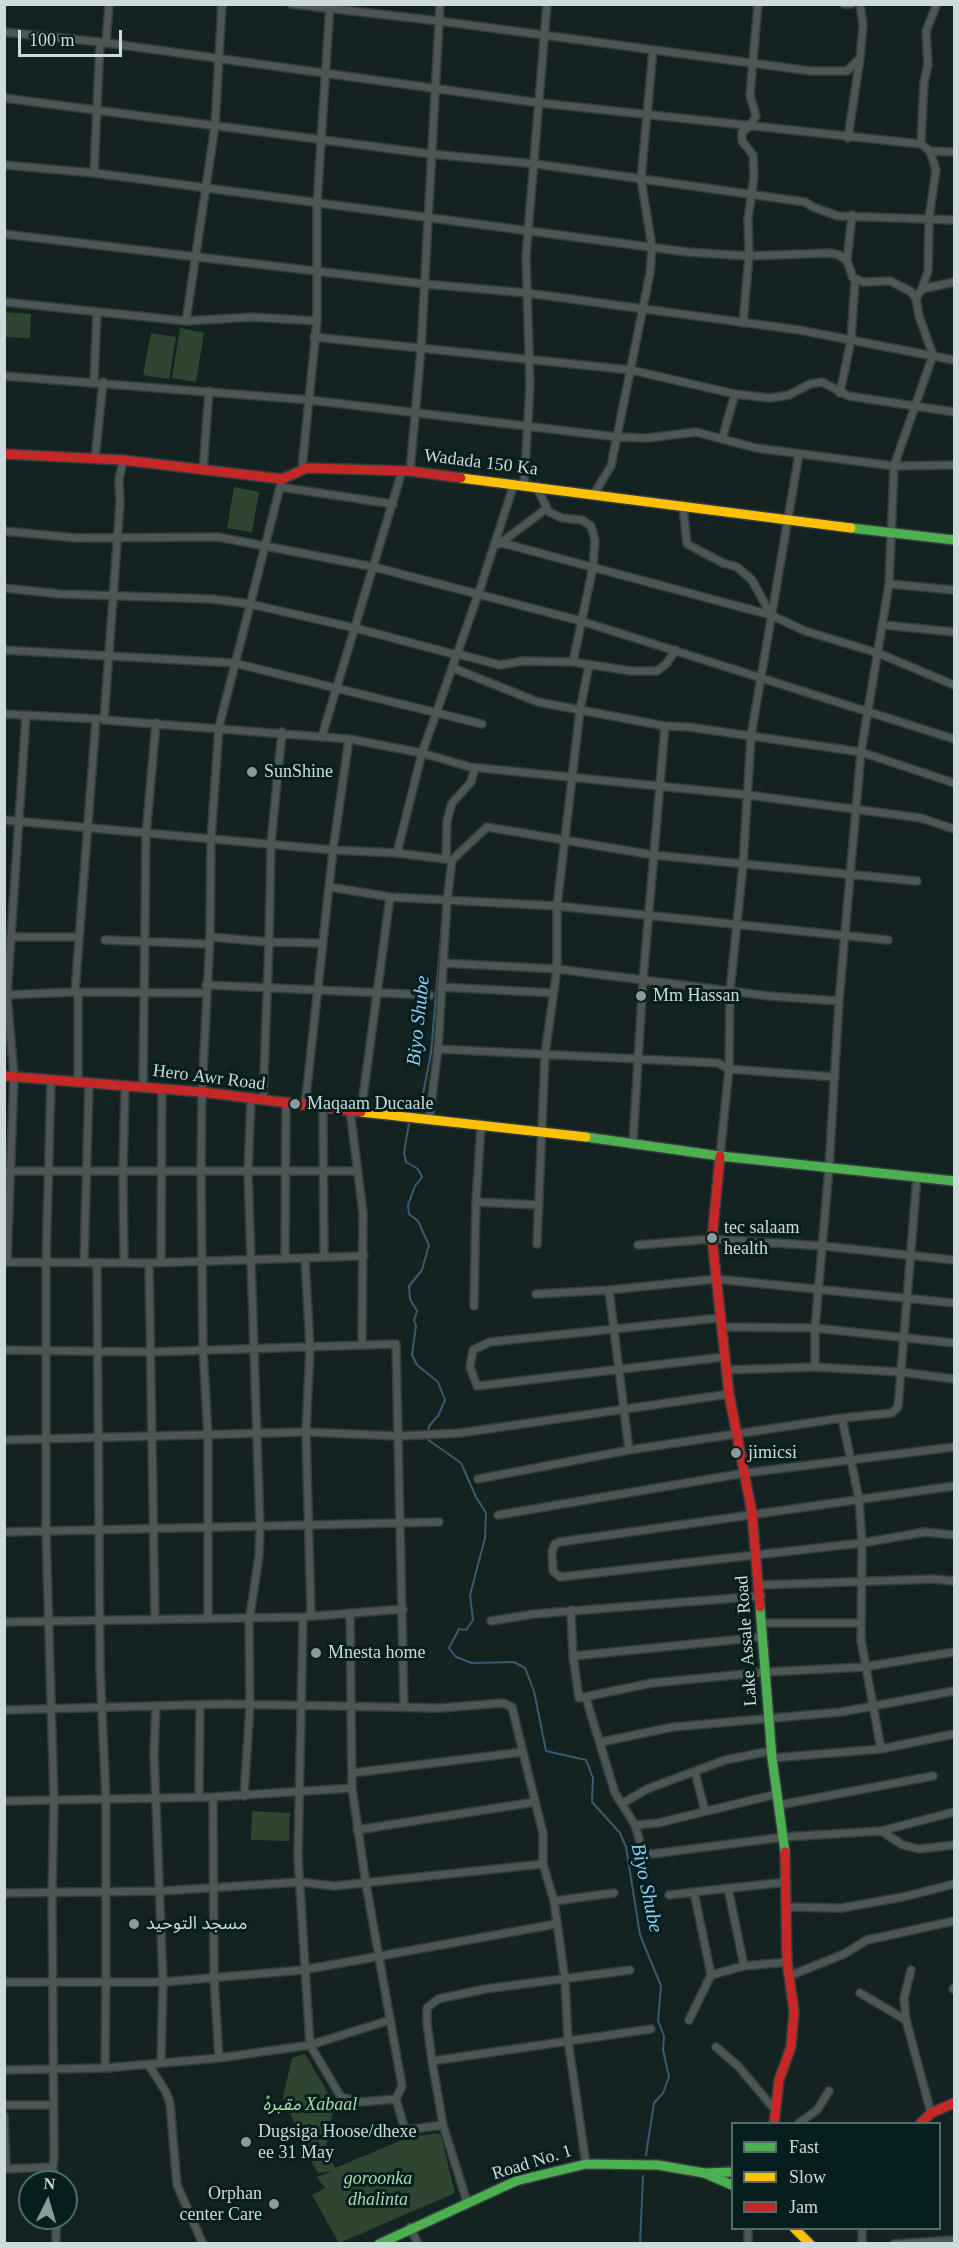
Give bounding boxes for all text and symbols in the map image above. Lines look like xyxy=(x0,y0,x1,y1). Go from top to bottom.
scale bar xyxy=(21,18,124,56)
text: 100 m xyxy=(29,30,75,50)
street label: Wadada 150 Ka xyxy=(423,445,539,481)
place label: SunShine xyxy=(264,761,333,783)
marker: SunShine xyxy=(245,765,259,779)
water label: Biyo Shube xyxy=(402,975,436,1067)
place label: Mm Hassan xyxy=(653,985,739,1007)
marker: Mm Hassan xyxy=(634,989,648,1003)
street label: Hero Awr Road xyxy=(151,1060,267,1096)
place label: Maqaam Ducaale xyxy=(307,1093,433,1115)
marker: Maqaam Ducaale xyxy=(288,1097,302,1111)
place label: tec salaam health xyxy=(724,1217,799,1260)
marker: tec salaam health xyxy=(705,1231,719,1245)
place label: jimicsi xyxy=(748,1442,797,1464)
marker: jimicsi xyxy=(729,1446,743,1460)
street label: Lake Assale Road xyxy=(732,1575,762,1707)
place label: Mnesta home xyxy=(328,1642,425,1664)
marker: Mnesta home xyxy=(309,1646,323,1660)
water label: Biyo Shube xyxy=(625,1841,667,1935)
place label: مسجد التوحيد xyxy=(146,1913,247,1935)
marker: مسجد التوحيد xyxy=(127,1917,141,1931)
park label: ْمقبره Xabaal xyxy=(263,2094,357,2116)
place label: Dugsiga Hoose/dhexe ee 31 May xyxy=(258,2121,416,2164)
legend xyxy=(731,2122,941,2230)
marker: Dugsiga Hoose/dhexe ee 31 May xyxy=(239,2135,253,2149)
text: Fast xyxy=(789,2137,819,2157)
street label: Road No. 1 xyxy=(489,2141,575,2185)
text: Slow xyxy=(789,2167,826,2187)
park label: goroonka dhalinta xyxy=(344,2168,412,2210)
north arrow xyxy=(18,2170,78,2230)
text: N xyxy=(43,2175,56,2193)
place label: Orphan center Care xyxy=(180,2183,262,2226)
marker: Orphan center Care xyxy=(267,2197,281,2211)
text: Jam xyxy=(789,2197,818,2217)

